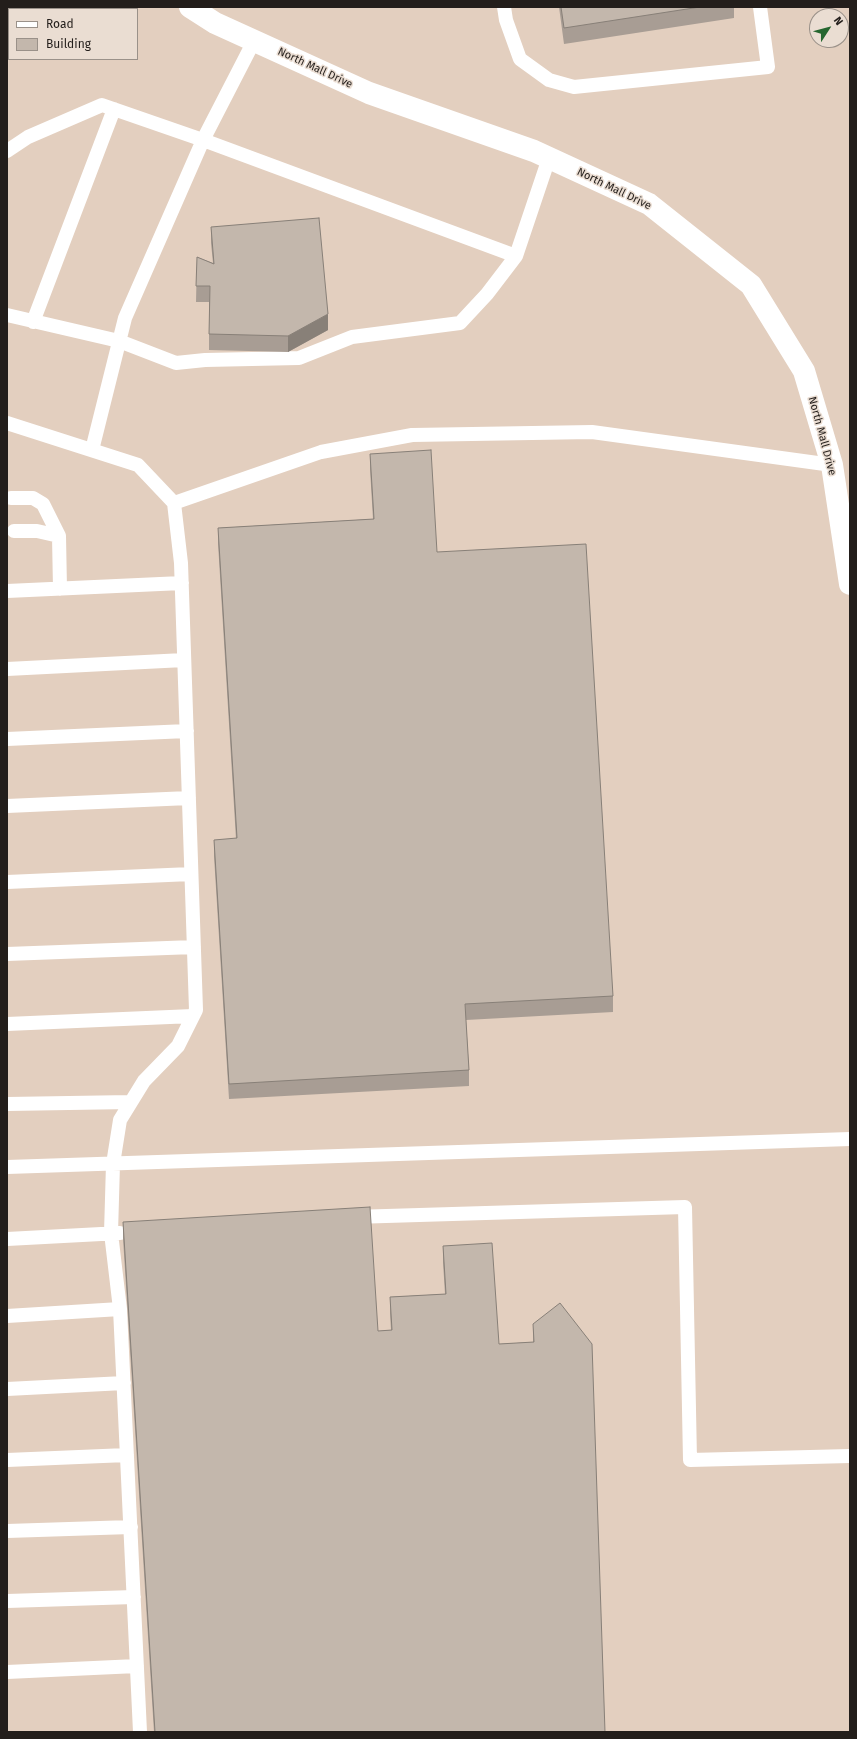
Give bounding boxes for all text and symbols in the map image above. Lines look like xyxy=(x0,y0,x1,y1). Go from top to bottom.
legend xyxy=(8,8,138,60)
north arrow xyxy=(809,8,849,48)
text: N xyxy=(831,14,846,28)
text: Road xyxy=(46,17,74,31)
text: Building xyxy=(46,37,91,51)
street label: North Mall Drive xyxy=(275,45,355,91)
street label: North Mall Drive xyxy=(575,165,653,213)
street label: North Mall Drive xyxy=(805,395,839,477)

